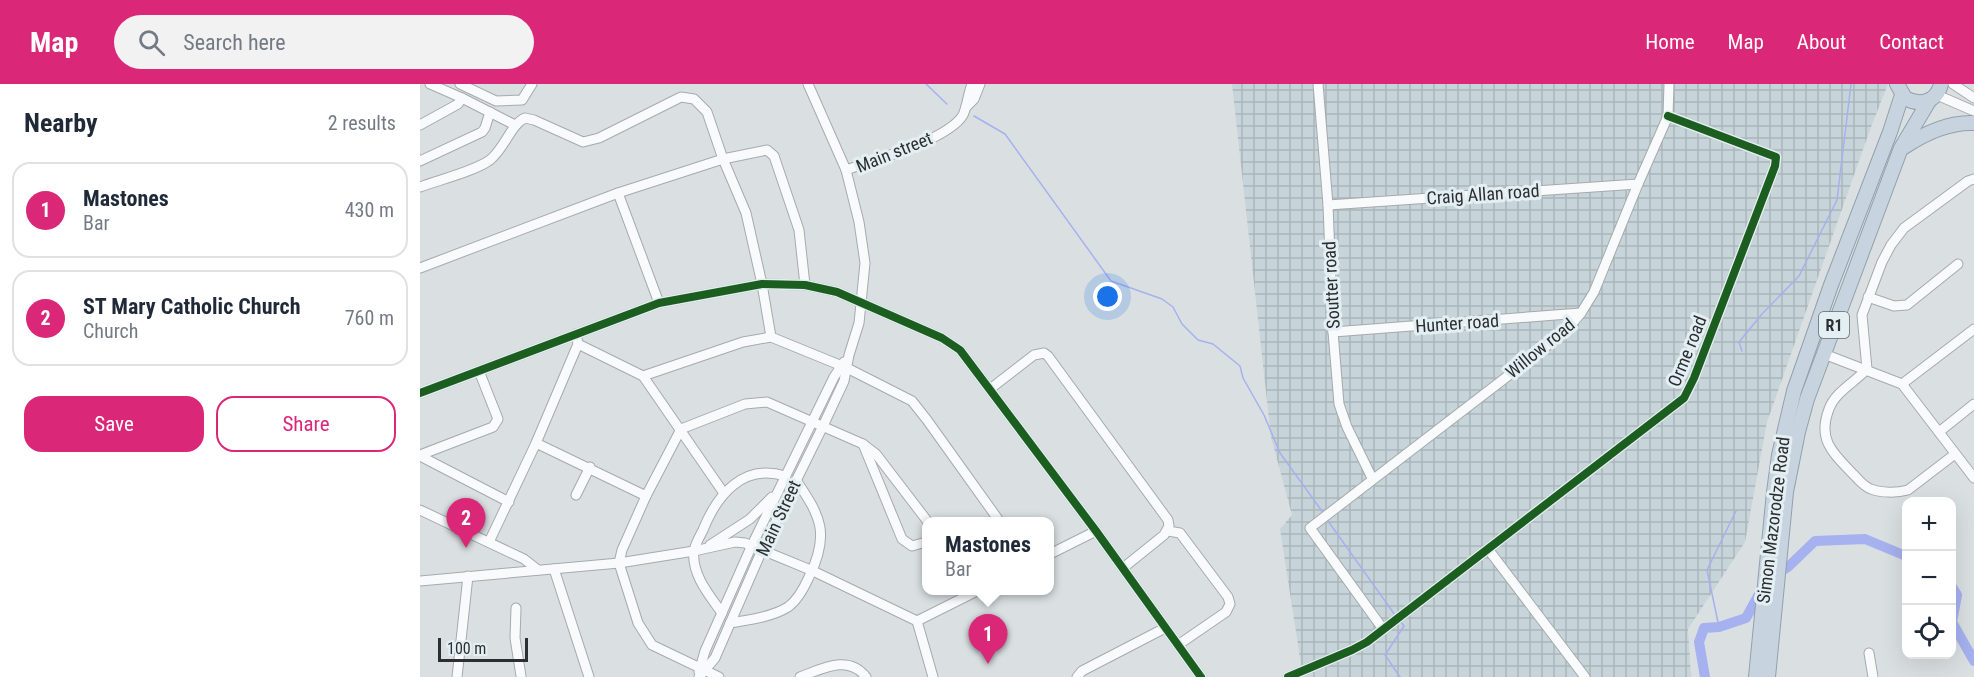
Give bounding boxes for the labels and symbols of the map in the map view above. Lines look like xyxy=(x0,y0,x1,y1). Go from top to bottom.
street label: Main street xyxy=(853,127,935,177)
street label: Craig Allan road xyxy=(1426,180,1540,208)
street label: Soutter road xyxy=(1318,241,1344,329)
your location xyxy=(1093,282,1122,311)
street label: Hunter road xyxy=(1414,310,1500,336)
road number: R1 xyxy=(1819,312,1849,338)
street label: Orme road xyxy=(1663,313,1711,389)
street label: Willow road xyxy=(1501,314,1579,382)
street label: Simon Mazorodze Road xyxy=(1752,436,1794,604)
street label: Main Street xyxy=(751,477,805,559)
pin: 2 xyxy=(446,498,486,548)
pin: 1 xyxy=(968,614,1008,664)
scale bar xyxy=(438,635,528,662)

